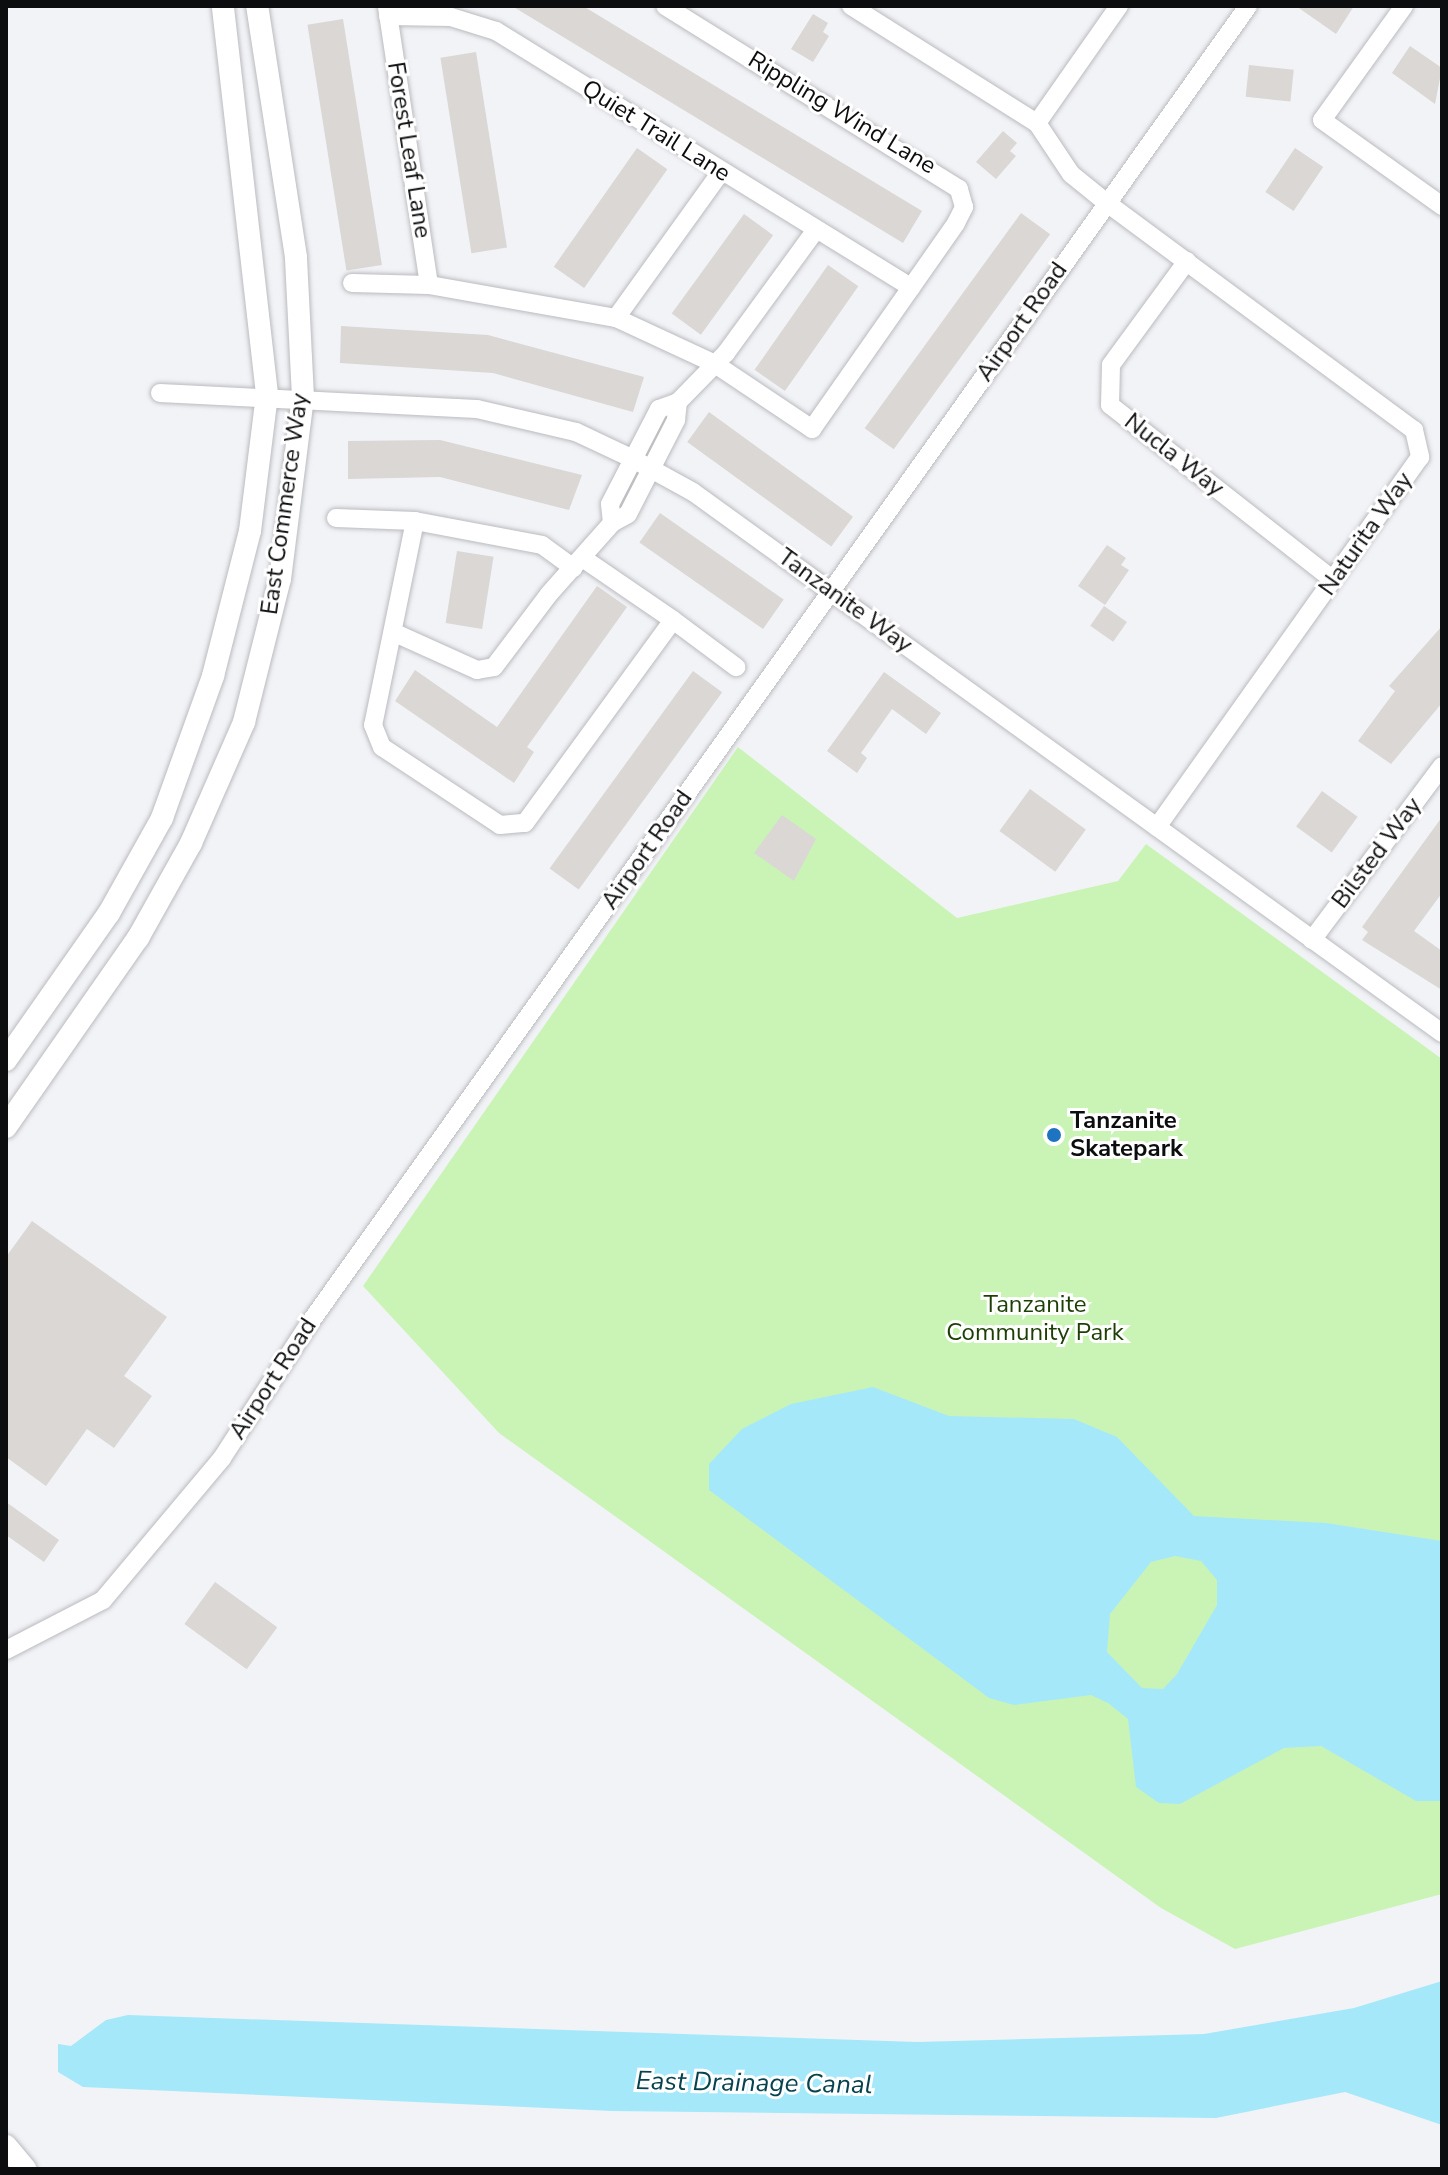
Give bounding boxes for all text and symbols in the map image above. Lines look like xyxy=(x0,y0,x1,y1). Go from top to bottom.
street label: Rippling Wind Lane xyxy=(743,46,941,180)
street label: Forest Leaf Lane xyxy=(381,60,437,240)
street label: Quiet Trail Lane xyxy=(576,74,736,188)
street label: Airport Road xyxy=(970,257,1074,387)
street label: East Commerce Way xyxy=(255,391,315,617)
street label: Nucla Way xyxy=(1119,407,1229,503)
street label: Naturita Way xyxy=(1313,467,1419,601)
street label: Tanzanite Way xyxy=(772,543,918,659)
street label: Airport Road xyxy=(595,785,699,915)
street label: Bilsted Way xyxy=(1326,792,1428,914)
place label: Tanzanite Skatepark xyxy=(1070,1107,1183,1163)
marker: Tanzanite Skatepark xyxy=(1045,1126,1063,1144)
park label: Tanzanite Community Park xyxy=(946,1291,1124,1347)
street label: Airport Road xyxy=(223,1313,323,1445)
water label: East Drainage Canal xyxy=(635,2065,873,2101)

